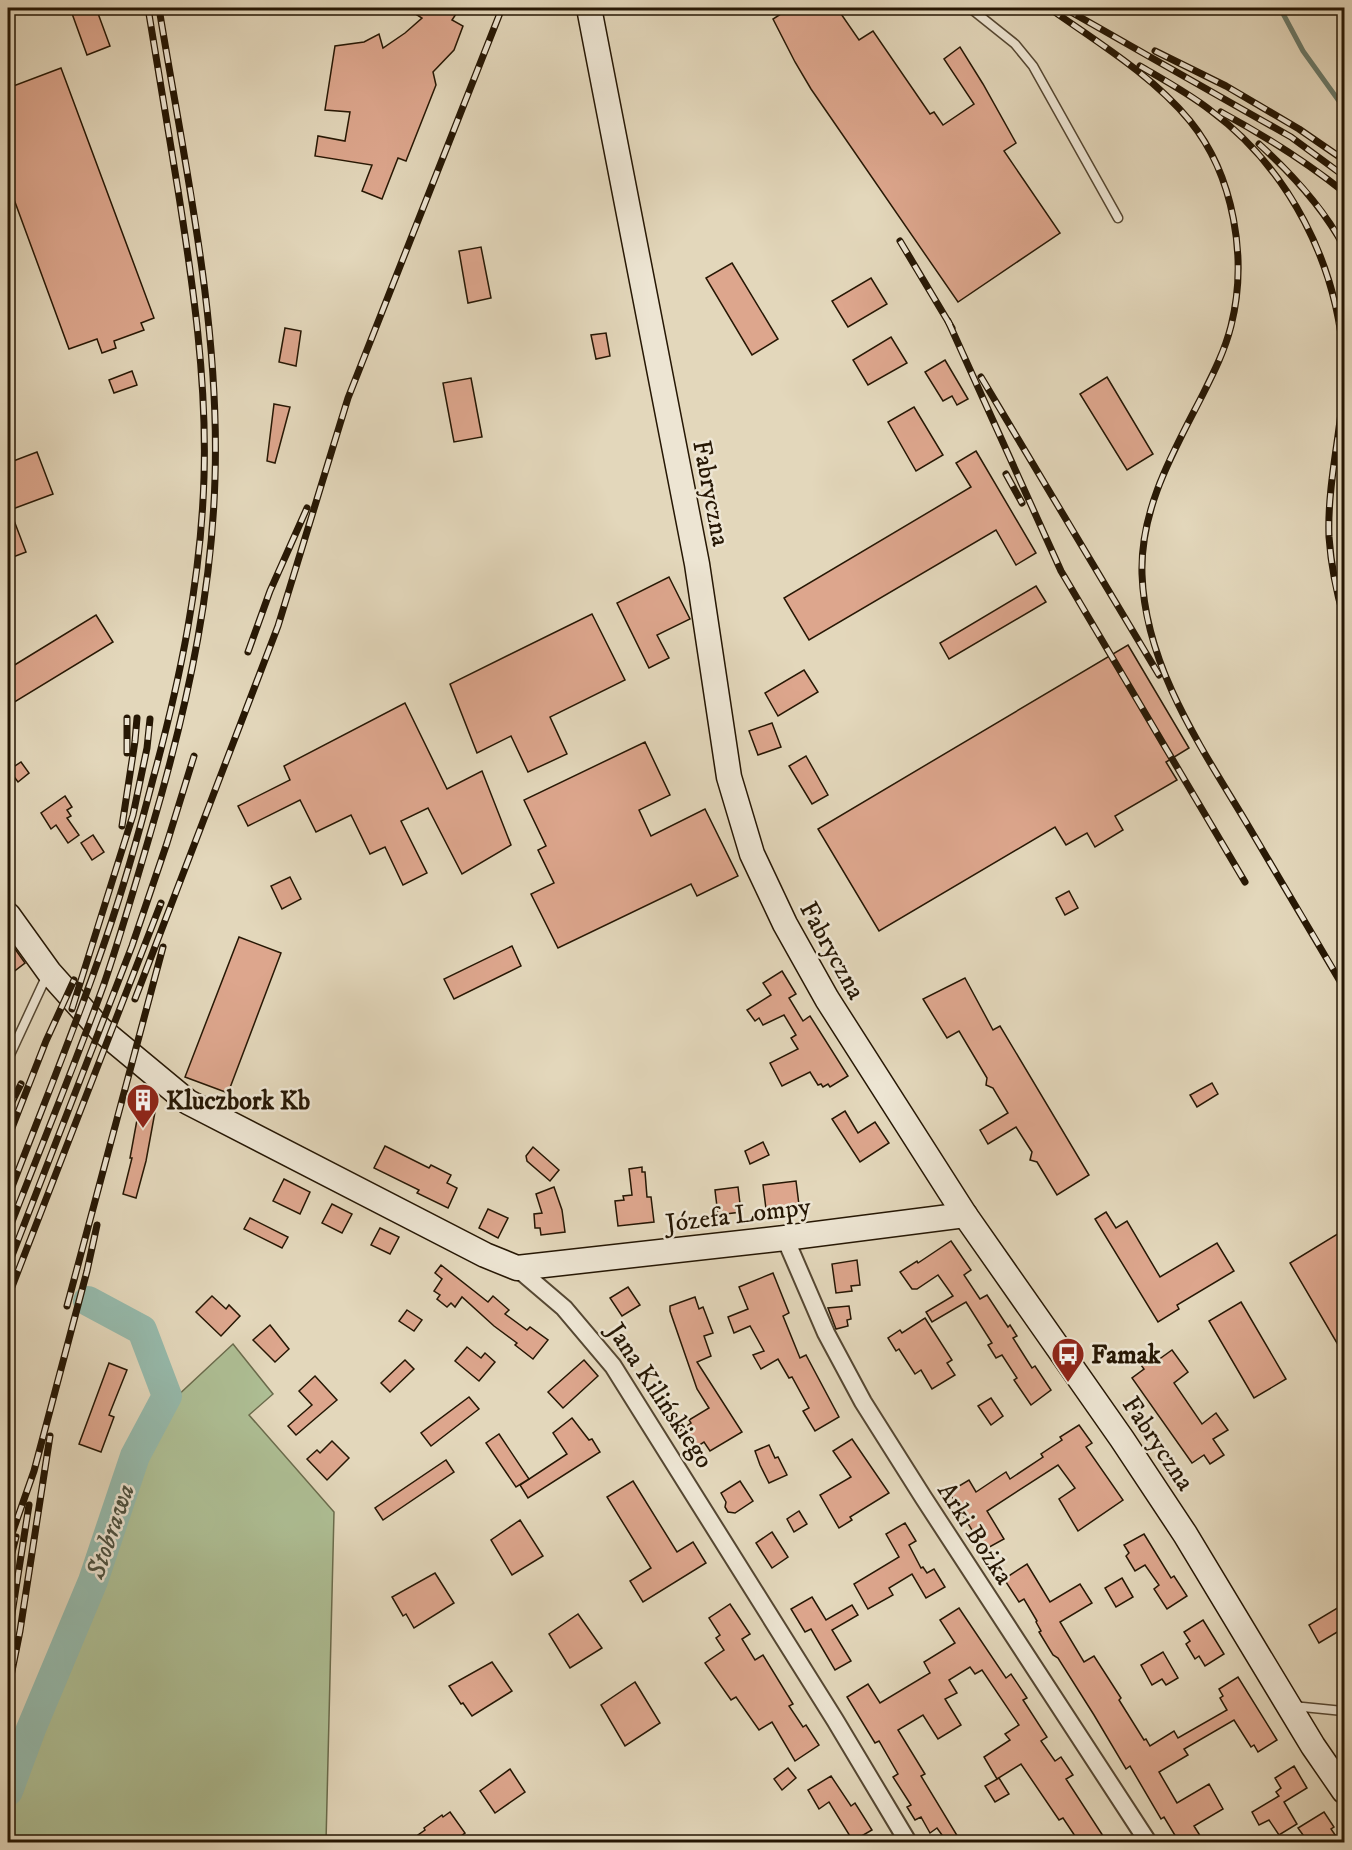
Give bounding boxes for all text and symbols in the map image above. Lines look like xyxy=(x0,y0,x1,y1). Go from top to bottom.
street label: Fabryczna xyxy=(684,437,737,549)
street label: Fabryczna xyxy=(791,896,872,1006)
building icon: Kluczbork Kb xyxy=(125,1082,161,1129)
place label: Kluczbork Kb xyxy=(166,1085,310,1118)
street label: Józefa Lompy xyxy=(662,1190,813,1241)
street label: Jana Kilińskiego xyxy=(598,1315,721,1475)
bus stop icon: Famak xyxy=(1050,1336,1086,1383)
place label: Famak xyxy=(1091,1339,1162,1372)
street label: Fabryczna xyxy=(1114,1390,1201,1498)
street label: Arki Bożka xyxy=(929,1476,1020,1591)
water label: Stobrawa xyxy=(79,1479,143,1584)

